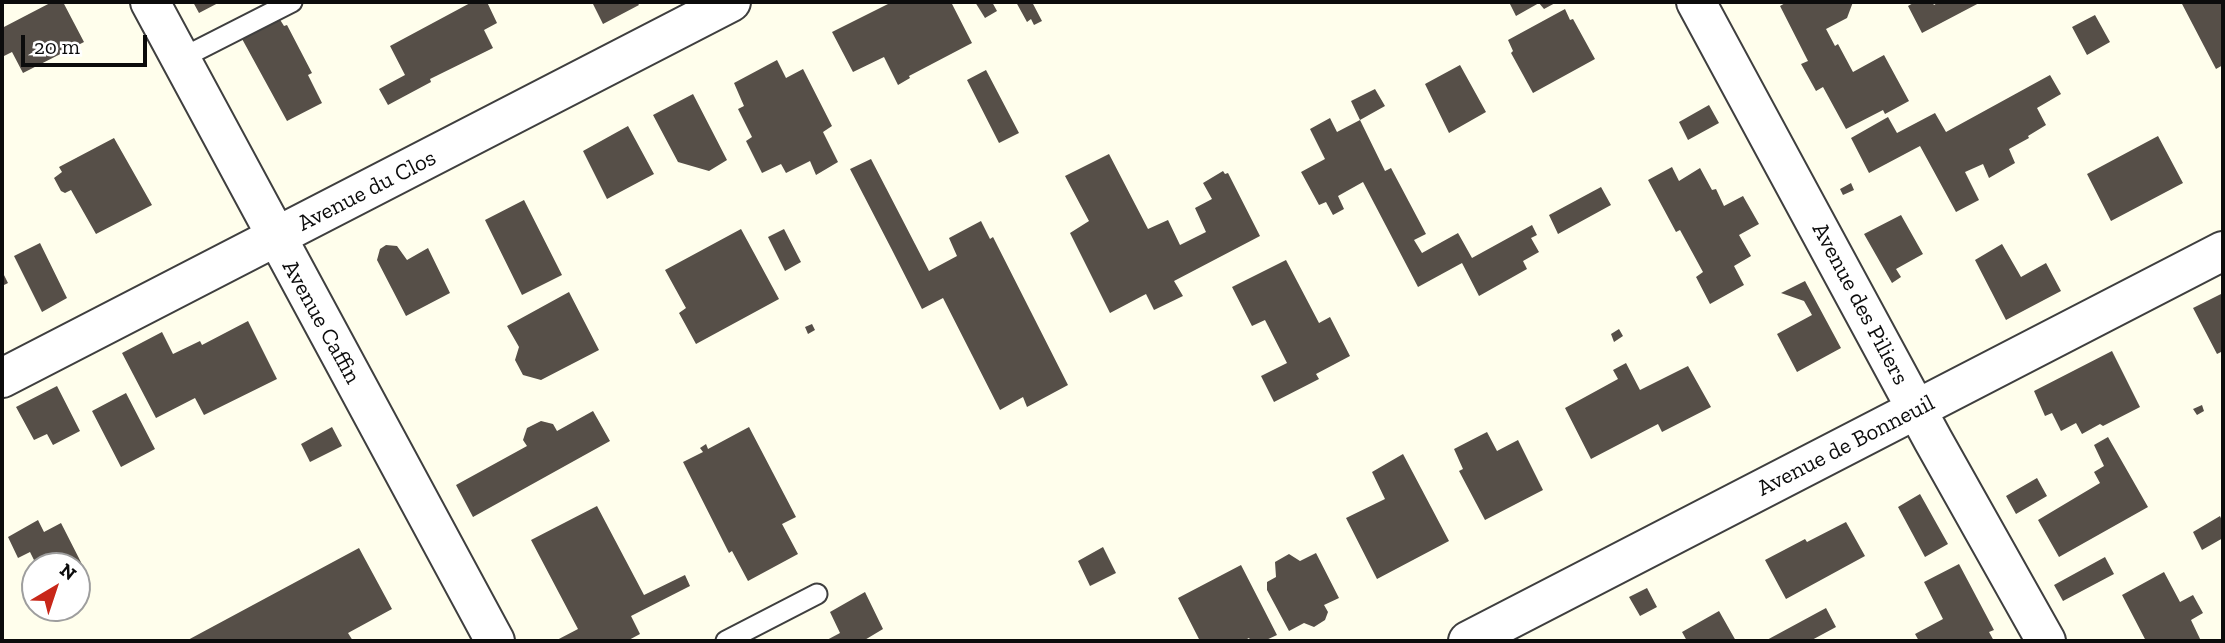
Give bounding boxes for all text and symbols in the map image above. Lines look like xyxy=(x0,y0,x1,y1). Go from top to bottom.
scale bar xyxy=(24,21,150,65)
text: 20 m xyxy=(34,34,80,59)
street label: Avenue du Clos xyxy=(293,144,441,238)
street label: Avenue des Piliers xyxy=(1806,218,1914,390)
street label: Avenue Caffin xyxy=(276,255,366,389)
street label: Avenue de Bonneuil xyxy=(1753,389,1939,503)
north arrow xyxy=(21,552,91,622)
text: N xyxy=(55,558,81,585)

